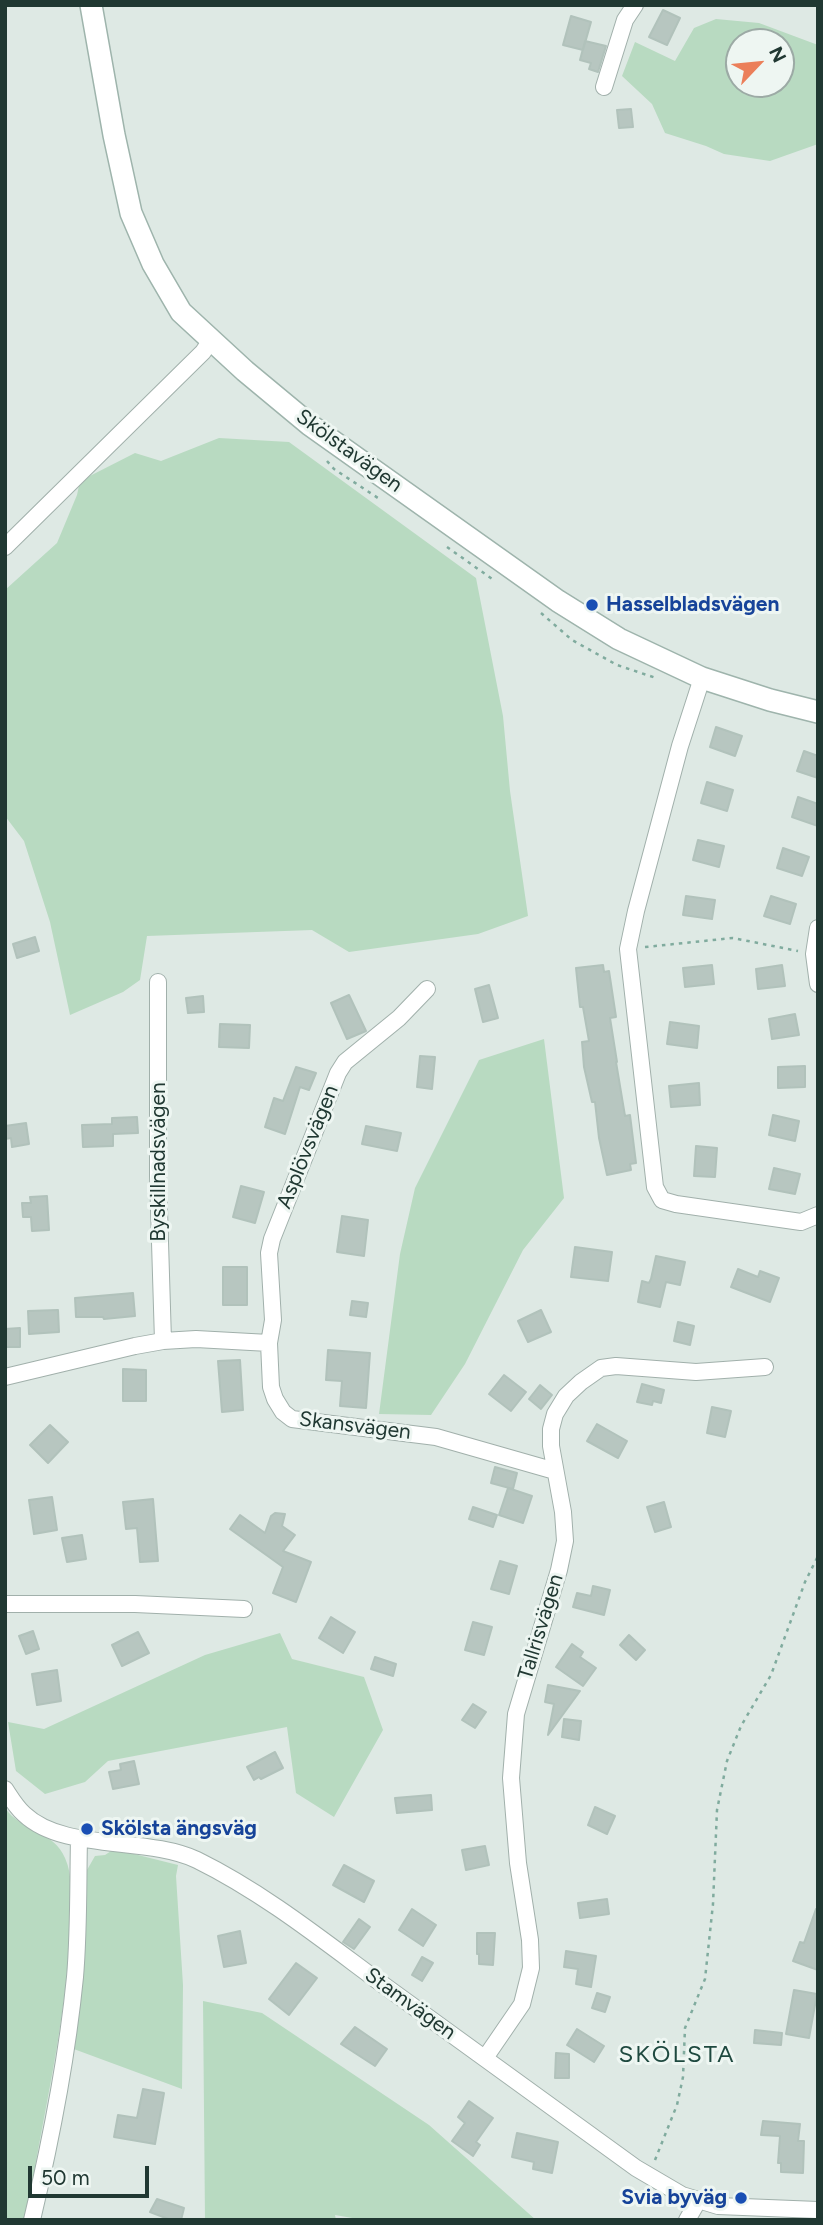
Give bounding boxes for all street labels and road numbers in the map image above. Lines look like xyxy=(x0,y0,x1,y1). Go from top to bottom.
street label: Skölstavägen xyxy=(291,404,407,498)
street label: Byskillnadsvägen xyxy=(146,1082,172,1242)
street label: Asplövsvägen xyxy=(272,1082,344,1212)
street label: Skansvägen xyxy=(298,1407,412,1445)
street label: Tallrisvägen xyxy=(513,1571,569,1683)
street label: Stamvägen xyxy=(360,1963,460,2045)

